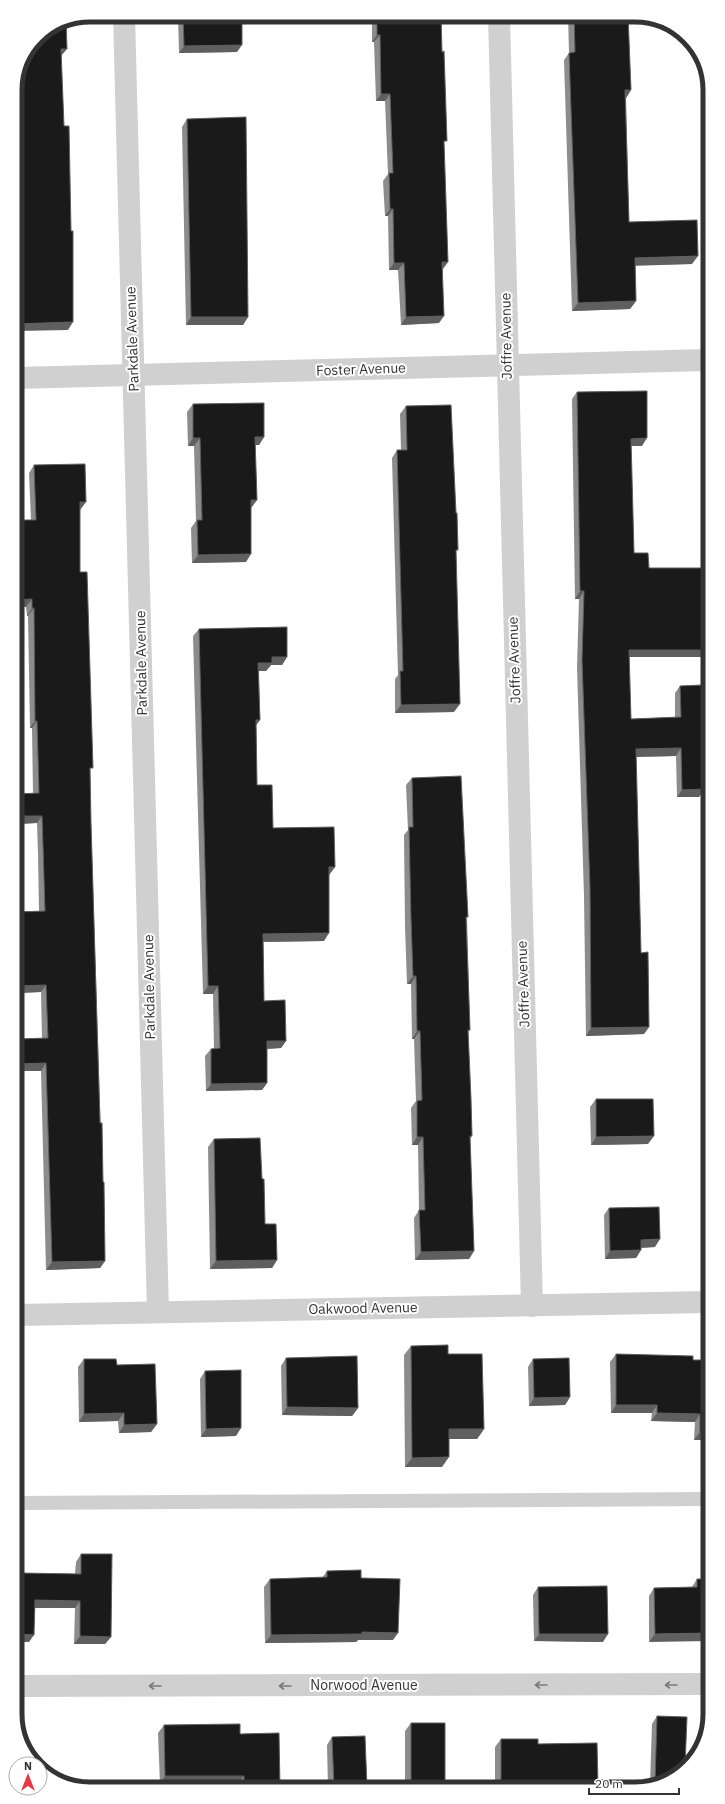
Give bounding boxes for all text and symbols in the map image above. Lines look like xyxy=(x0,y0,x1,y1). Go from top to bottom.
street label: Parkdale Avenue xyxy=(121,286,143,392)
street label: Joffre Avenue xyxy=(496,292,516,380)
street label: Foster Avenue xyxy=(316,358,406,380)
street label: Parkdale Avenue xyxy=(131,610,151,716)
street label: Joffre Avenue xyxy=(503,616,525,704)
street label: Parkdale Avenue xyxy=(139,934,159,1040)
street label: Joffre Avenue xyxy=(512,940,534,1028)
street label: Oakwood Avenue xyxy=(308,1298,418,1318)
street label: Norwood Avenue xyxy=(310,1676,418,1694)
one-way arrow xyxy=(535,1681,548,1689)
one-way arrow xyxy=(665,1681,678,1689)
one-way arrow xyxy=(149,1682,162,1690)
one-way arrow xyxy=(279,1682,292,1690)
north arrow xyxy=(8,1756,48,1796)
text: N xyxy=(24,1759,32,1773)
scale bar xyxy=(589,1770,679,1796)
text: 20 m xyxy=(595,1776,623,1791)

